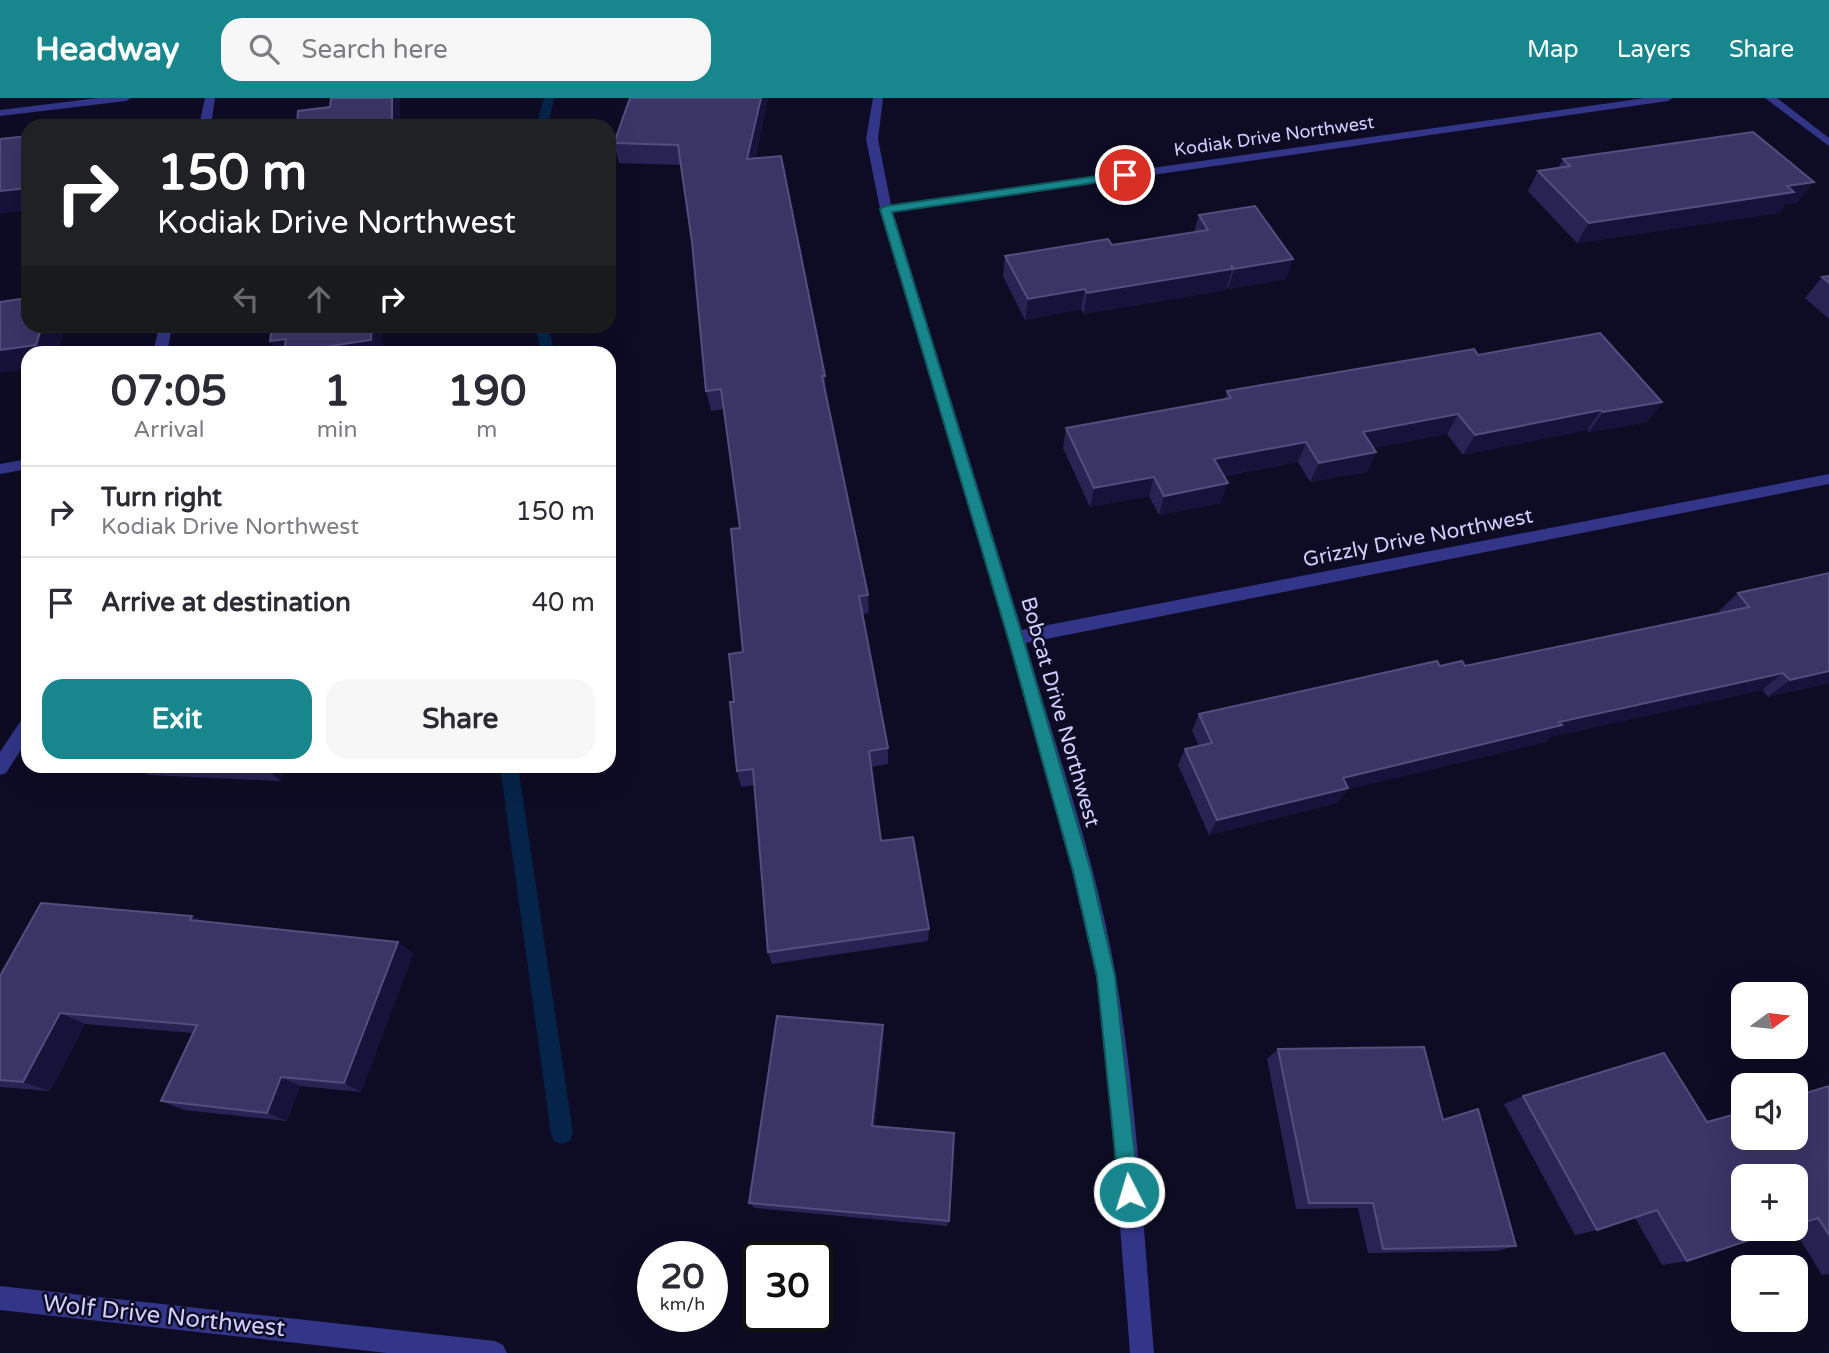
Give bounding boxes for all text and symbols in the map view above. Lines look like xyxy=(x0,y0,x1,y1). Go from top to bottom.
search box xyxy=(221,18,711,81)
text: Headway xyxy=(35,30,179,69)
icon: search xyxy=(245,30,283,68)
text: Search here xyxy=(301,34,448,65)
text: Map xyxy=(1527,35,1579,64)
text: Layers xyxy=(1617,35,1691,64)
text: Share xyxy=(1729,35,1794,64)
street label: Kodiak Drive Northwest xyxy=(1172,111,1376,161)
text: 150 m xyxy=(157,144,307,203)
pin xyxy=(1095,145,1155,205)
icon: right xyxy=(42,147,133,238)
icon: arrive xyxy=(1106,156,1144,194)
text: Kodiak Drive Northwest xyxy=(157,204,516,242)
icon: left xyxy=(227,280,265,318)
icon: ahead xyxy=(300,280,338,318)
icon: right xyxy=(373,280,411,318)
text: 07:05 xyxy=(111,366,227,417)
text: 1 xyxy=(324,366,350,417)
text: 190 xyxy=(447,366,526,417)
text: Arrival xyxy=(133,416,204,444)
text: min xyxy=(317,416,358,444)
text: m xyxy=(476,416,497,444)
text: Turn right xyxy=(101,482,222,513)
icon: right xyxy=(42,493,80,531)
text: 150 m xyxy=(515,496,595,527)
street label: Grizzly Drive Northwest xyxy=(1301,503,1535,573)
text: Kodiak Drive Northwest xyxy=(101,513,359,541)
icon: arrive xyxy=(42,584,80,622)
text: Arrive at destination xyxy=(101,587,351,618)
text: 40 m xyxy=(532,587,595,618)
street label: Bobcat Drive Northwest xyxy=(1015,594,1105,830)
button: Exit xyxy=(42,679,312,759)
button: Share xyxy=(326,679,595,759)
north arrow xyxy=(1731,982,1808,1059)
map controls xyxy=(1731,982,1808,1332)
button: sound xyxy=(1731,1073,1808,1150)
position arrow xyxy=(1092,1155,1166,1229)
button: + xyxy=(1731,1164,1808,1241)
speed limit sign: 30 xyxy=(742,1241,833,1332)
button: − xyxy=(1731,1255,1808,1332)
text: 20 xyxy=(661,1256,704,1298)
street label: Wolf Drive Northwest xyxy=(41,1289,287,1343)
text: km/h xyxy=(660,1293,705,1315)

